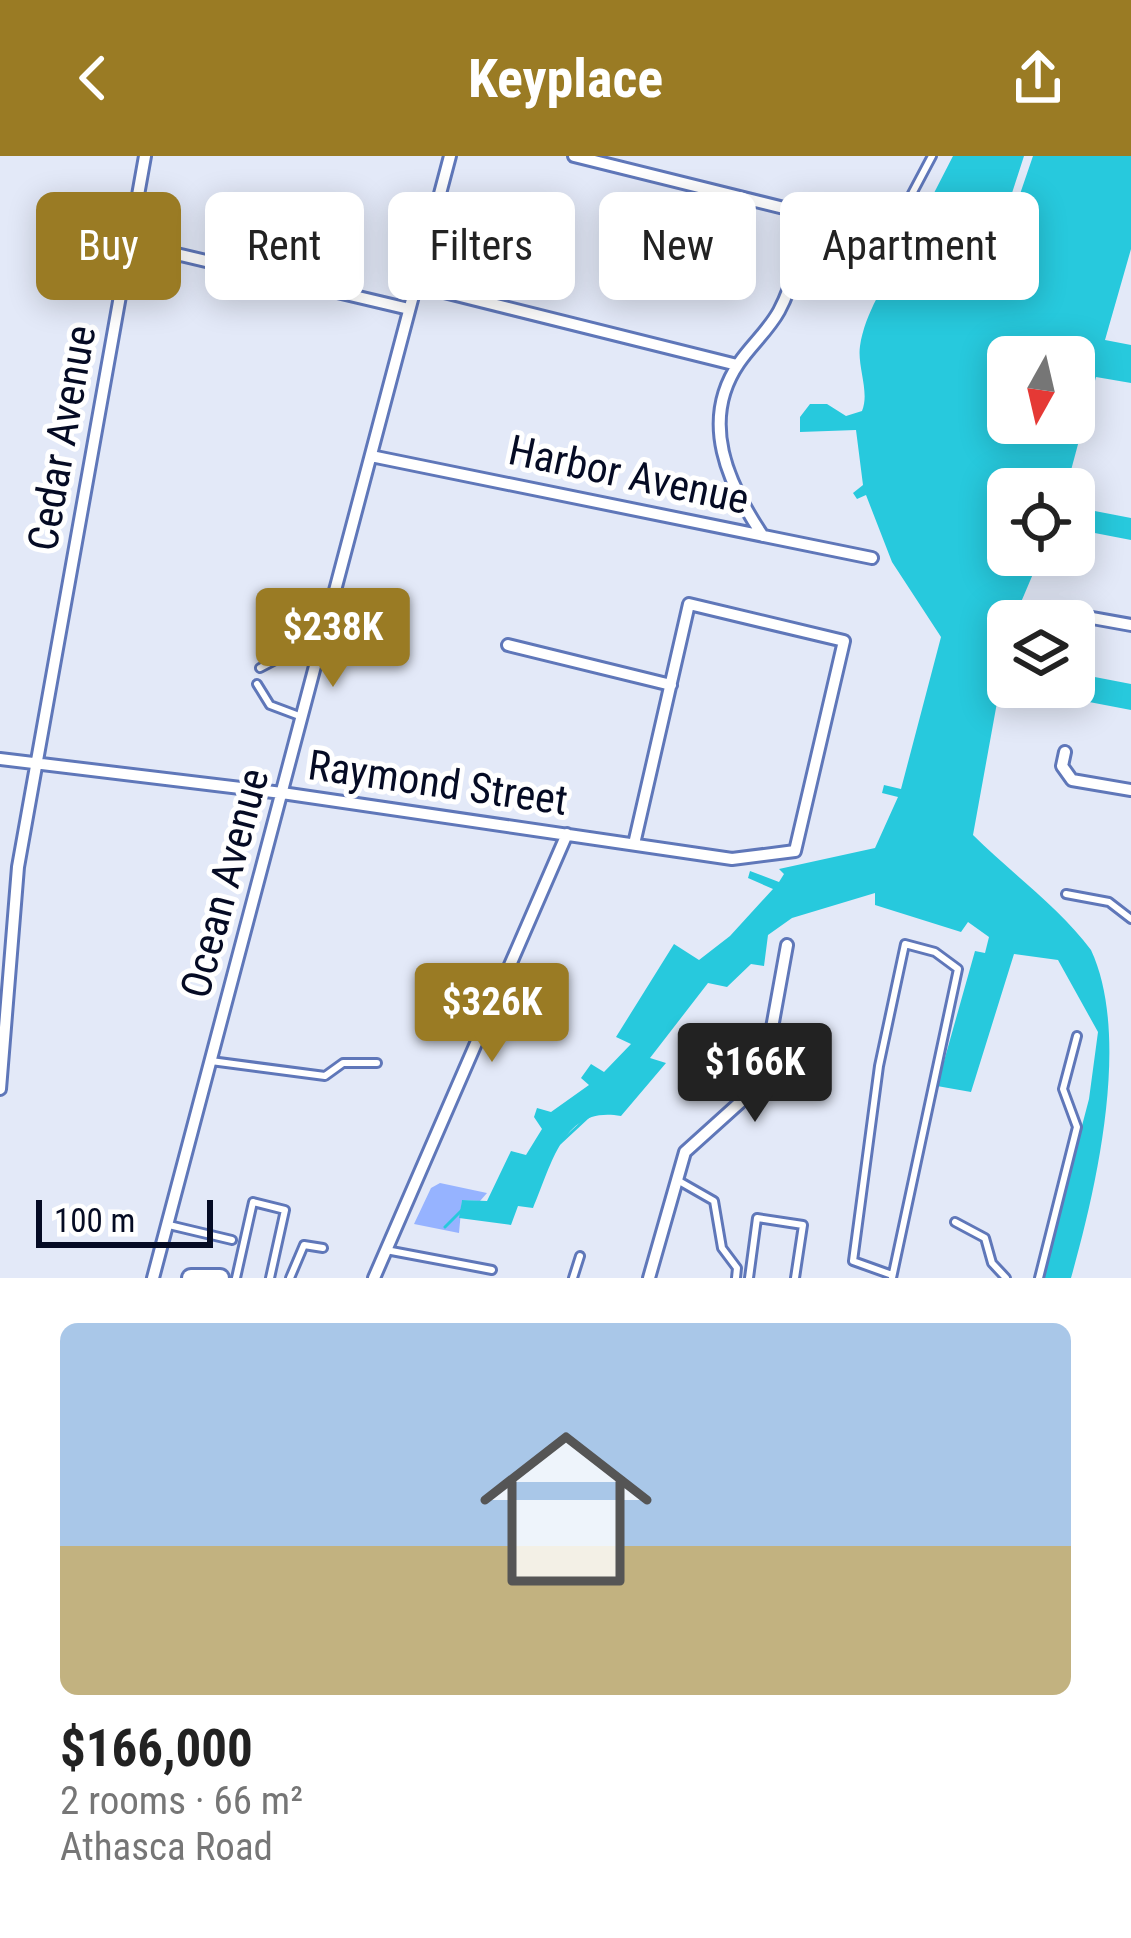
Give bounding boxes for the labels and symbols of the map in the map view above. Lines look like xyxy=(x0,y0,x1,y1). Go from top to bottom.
street label: Cedar Avenue xyxy=(18,322,105,555)
north arrow xyxy=(987,336,1095,444)
street label: Harbor Avenue xyxy=(504,425,753,524)
pin: $238K xyxy=(249,588,417,690)
street label: Raymond Street xyxy=(305,740,571,825)
street label: Ocean Avenue xyxy=(170,763,279,1003)
pin: $326K xyxy=(408,963,576,1065)
pin: $166K xyxy=(671,1023,839,1125)
scale bar xyxy=(36,1194,213,1247)

